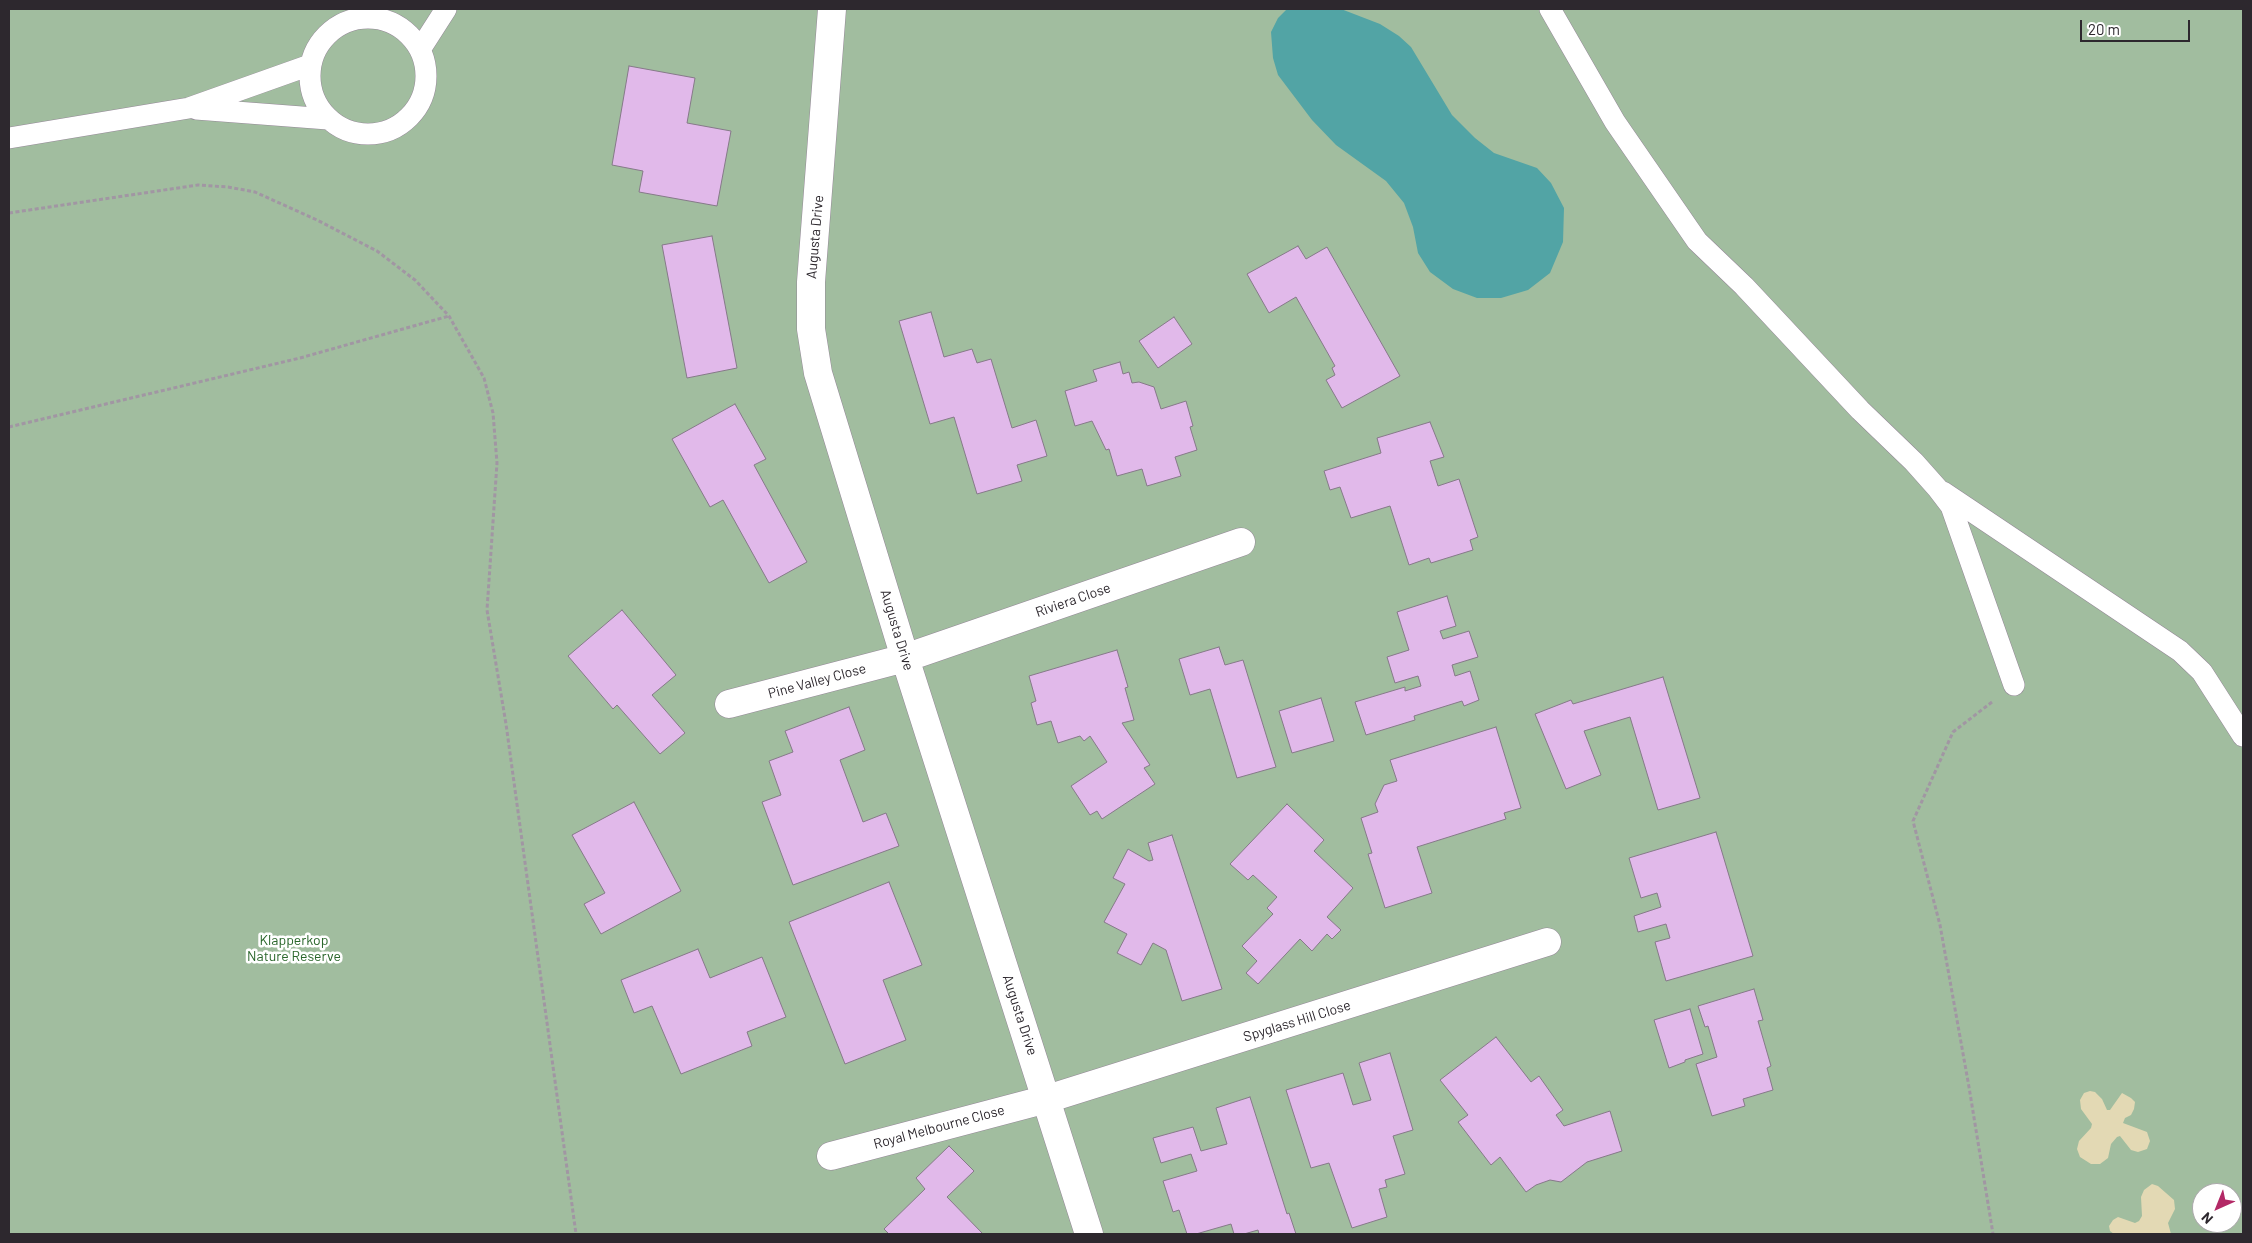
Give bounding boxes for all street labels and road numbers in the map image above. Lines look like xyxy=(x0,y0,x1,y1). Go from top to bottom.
street label: Augusta Drive xyxy=(803,194,827,280)
street label: Riviera Close xyxy=(1033,579,1113,621)
street label: Augusta Drive xyxy=(877,587,917,673)
street label: Pine Valley Close xyxy=(766,660,868,702)
street label: Augusta Drive xyxy=(999,972,1041,1058)
street label: Spyglass Hill Close xyxy=(1241,997,1353,1045)
street label: Royal Melbourne Close xyxy=(872,1101,1006,1153)

